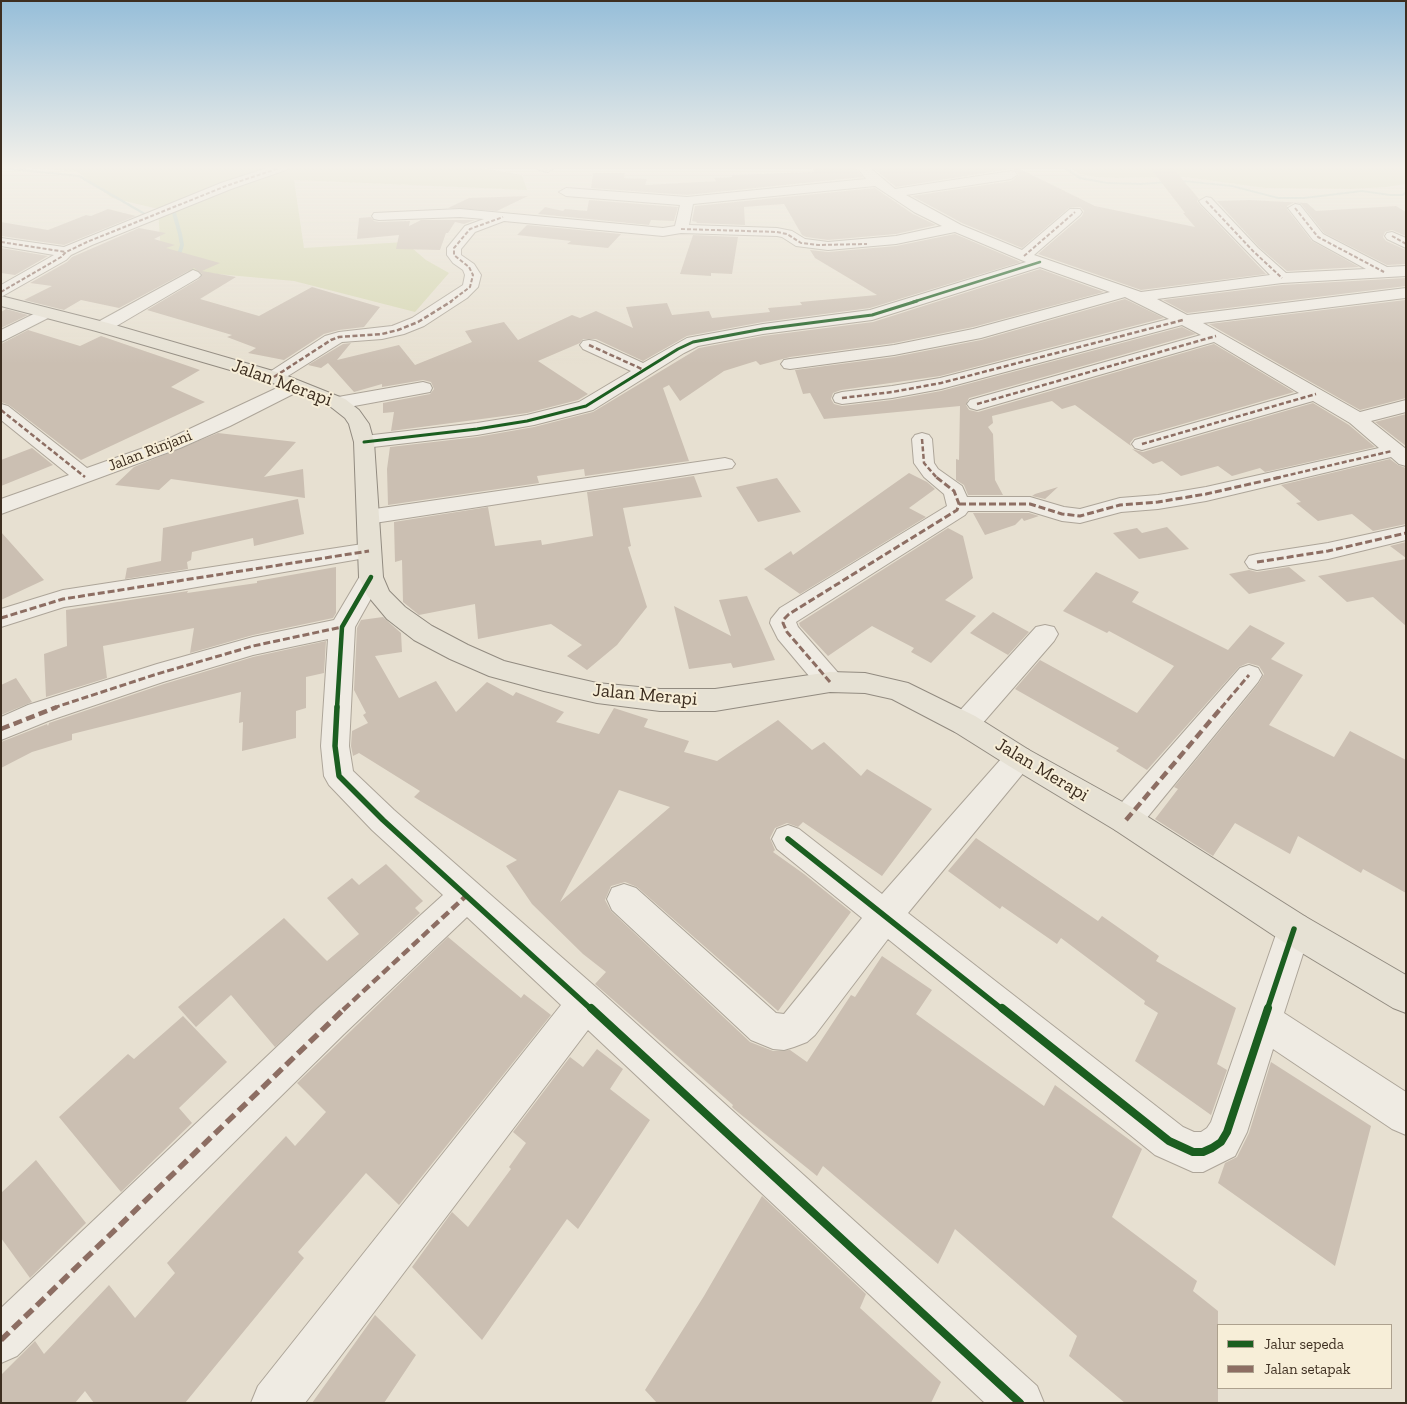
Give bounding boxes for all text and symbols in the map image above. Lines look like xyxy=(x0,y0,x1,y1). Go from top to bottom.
street label: Jalan Merapi xyxy=(229,354,335,412)
street label: Jalan Rinjani xyxy=(105,426,195,476)
street label: Jalan Merapi xyxy=(592,679,698,711)
street label: Jalan Merapi xyxy=(991,733,1093,807)
legend xyxy=(1217,1324,1392,1389)
text: Jalur sepeda xyxy=(1264,1335,1344,1353)
text: Jalan setapak xyxy=(1264,1360,1351,1378)

